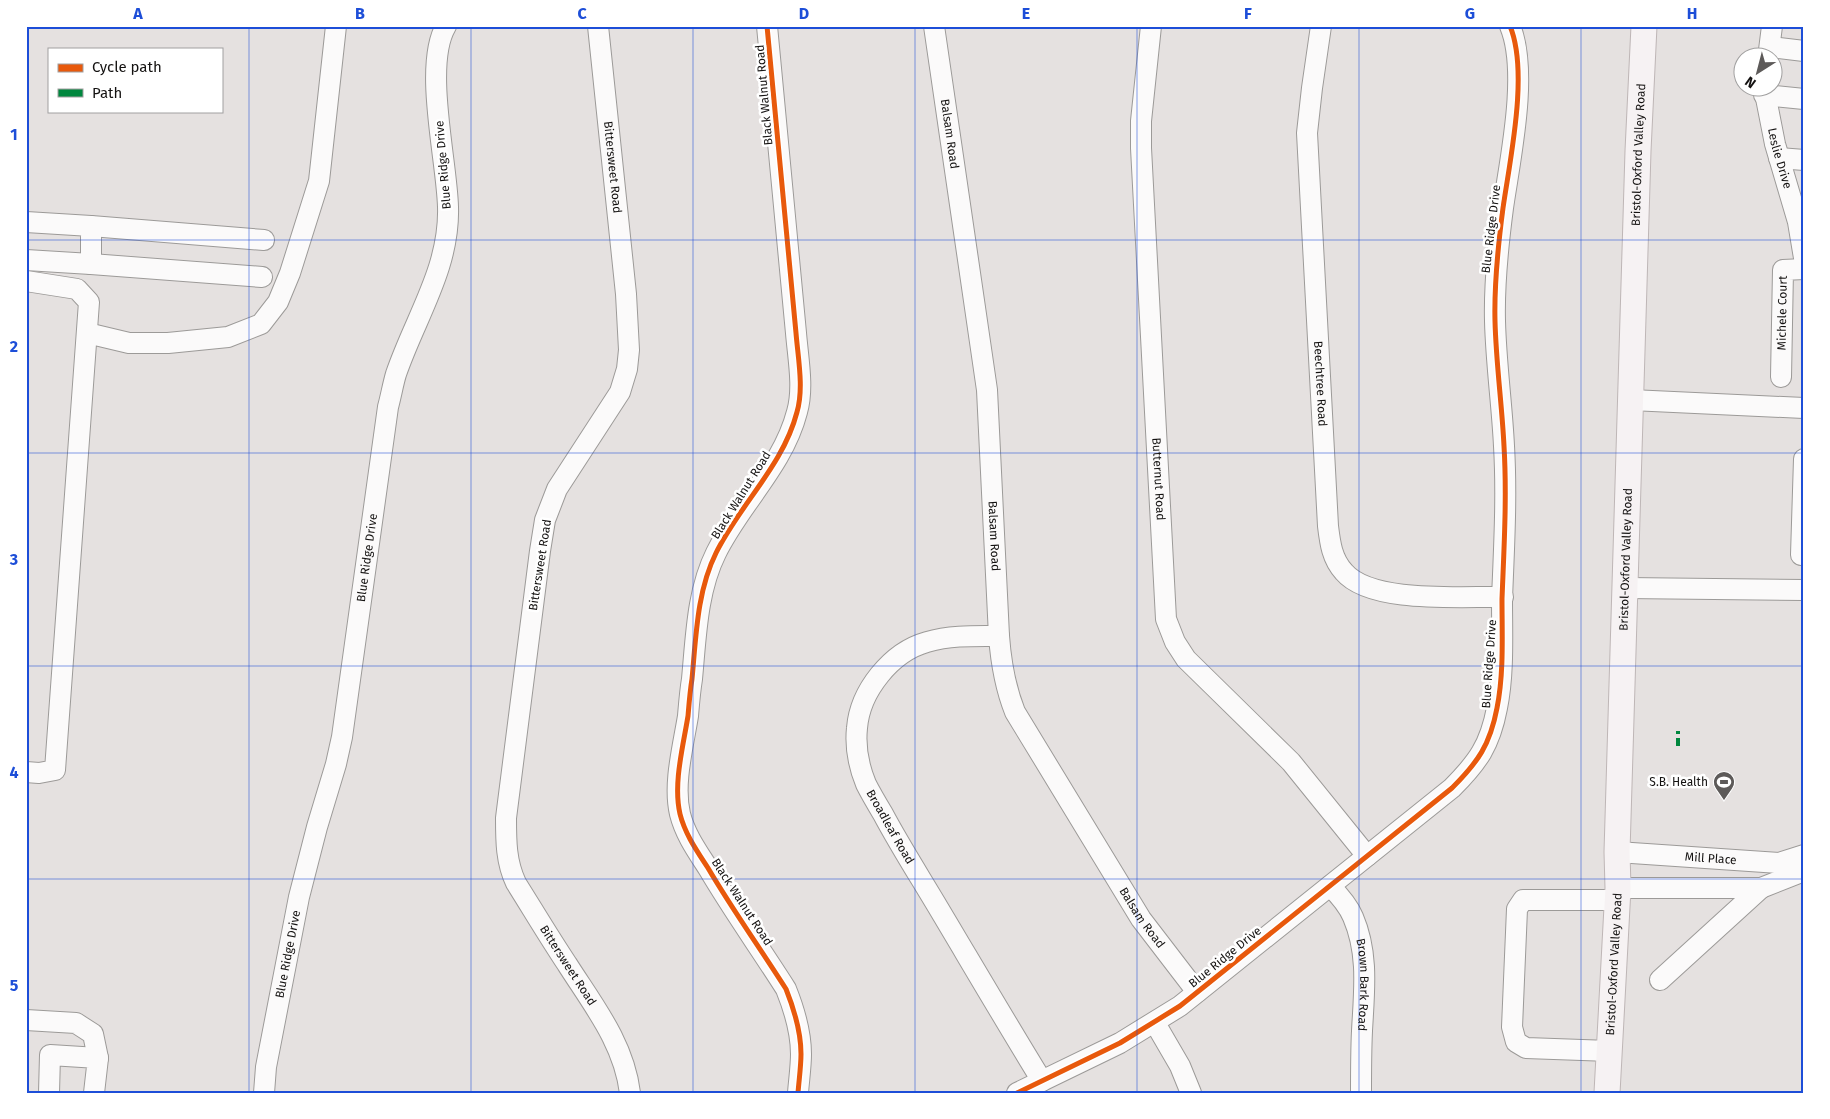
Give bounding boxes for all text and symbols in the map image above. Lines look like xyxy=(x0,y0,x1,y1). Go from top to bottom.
text: A xyxy=(132,4,143,23)
text: B xyxy=(355,4,365,23)
text: C xyxy=(577,4,587,23)
text: D xyxy=(799,4,809,23)
text: E xyxy=(1022,4,1030,23)
text: F xyxy=(1244,4,1252,23)
text: G xyxy=(1465,4,1475,23)
text: H xyxy=(1687,4,1697,23)
street label: Black Walnut Road xyxy=(753,44,775,146)
legend xyxy=(48,48,222,112)
north arrow xyxy=(1732,48,1782,98)
text: Cycle path xyxy=(92,58,162,76)
text: N xyxy=(1742,73,1759,92)
street label: Bristol-Oxford Valley Road xyxy=(1629,83,1648,226)
text: Path xyxy=(92,84,122,102)
street label: Balsam Road xyxy=(938,98,962,170)
street label: Blue Ridge Drive xyxy=(432,120,454,210)
street label: Bittersweet Road xyxy=(601,120,625,214)
text: 1 xyxy=(10,125,18,144)
street label: Leslie Drive xyxy=(1765,127,1795,190)
street label: Blue Ridge Drive xyxy=(1479,184,1503,274)
street label: Michele Court xyxy=(1774,275,1790,351)
text: 2 xyxy=(10,337,18,356)
street label: Beechtree Road xyxy=(1311,341,1330,427)
street label: Butternut Road xyxy=(1149,437,1168,521)
street label: Black Walnut Road xyxy=(708,448,774,542)
street label: Bristol-Oxford Valley Road xyxy=(1617,488,1635,631)
street label: Balsam Road xyxy=(985,500,1003,572)
street label: Blue Ridge Drive xyxy=(354,513,380,603)
street label: Bittersweet Road xyxy=(526,518,554,612)
text: 3 xyxy=(9,550,18,569)
street label: Blue Ridge Drive xyxy=(1479,619,1499,709)
text: 4 xyxy=(9,763,19,782)
sports icon: S.B. Health xyxy=(1712,770,1736,801)
place label: S.B. Health xyxy=(1649,775,1708,789)
street label: Broadleaf Road xyxy=(863,787,917,867)
street label: Mill Place xyxy=(1684,850,1737,867)
street label: Black Walnut Road xyxy=(709,856,775,948)
street label: Balsam Road xyxy=(1116,885,1168,951)
street label: Bristol-Oxford Valley Road xyxy=(1603,892,1625,1036)
street label: Blue Ridge Drive xyxy=(273,909,303,999)
street label: Bittersweet Road xyxy=(537,923,599,1008)
street label: Blue Ridge Drive xyxy=(1186,923,1264,991)
street label: Brown Bark Road xyxy=(1353,937,1371,1032)
text: 5 xyxy=(10,976,19,995)

